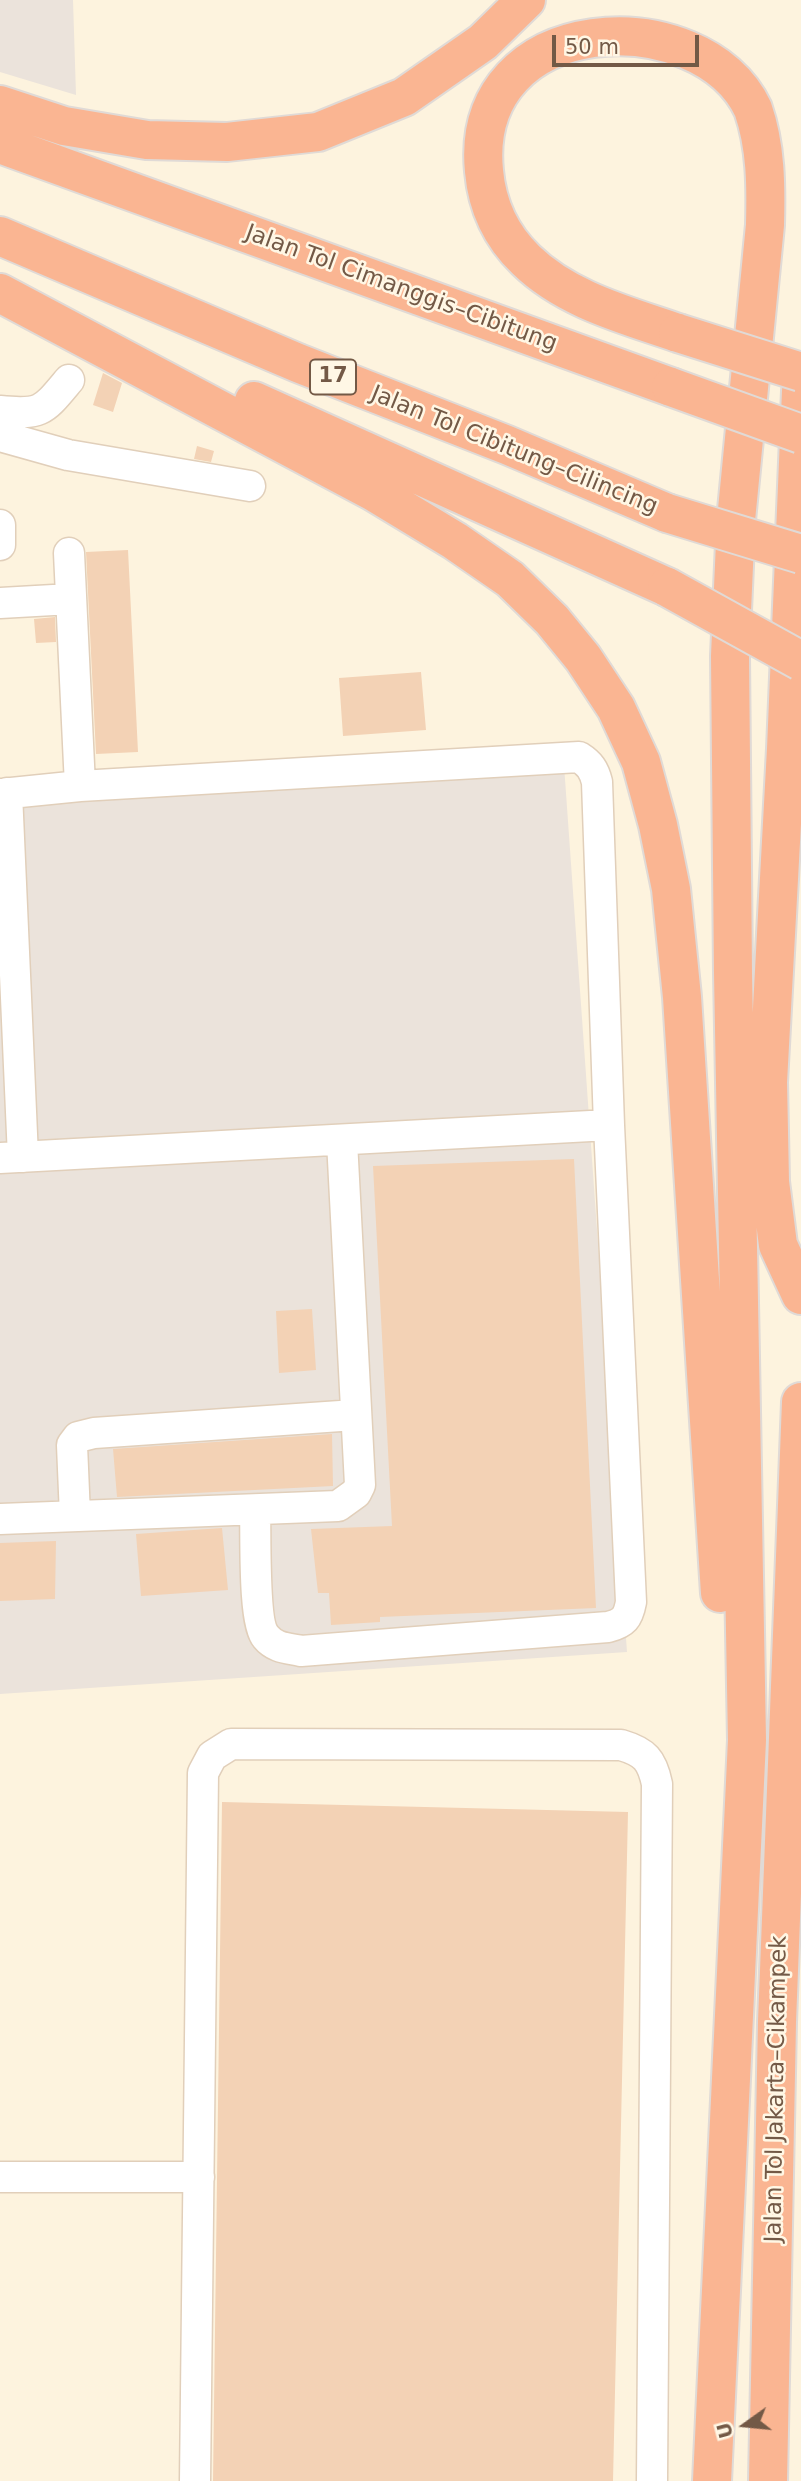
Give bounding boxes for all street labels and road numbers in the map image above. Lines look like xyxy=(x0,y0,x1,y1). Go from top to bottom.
street label: Jalan Tol Cimanggis–Cibitung xyxy=(241,220,561,358)
road number: 17 xyxy=(310,360,356,394)
street label: Jalan Tol Cibitung–Cilincing xyxy=(367,381,661,521)
street label: Jalan Tol Jakarta–Cikampek xyxy=(761,1935,793,2243)

